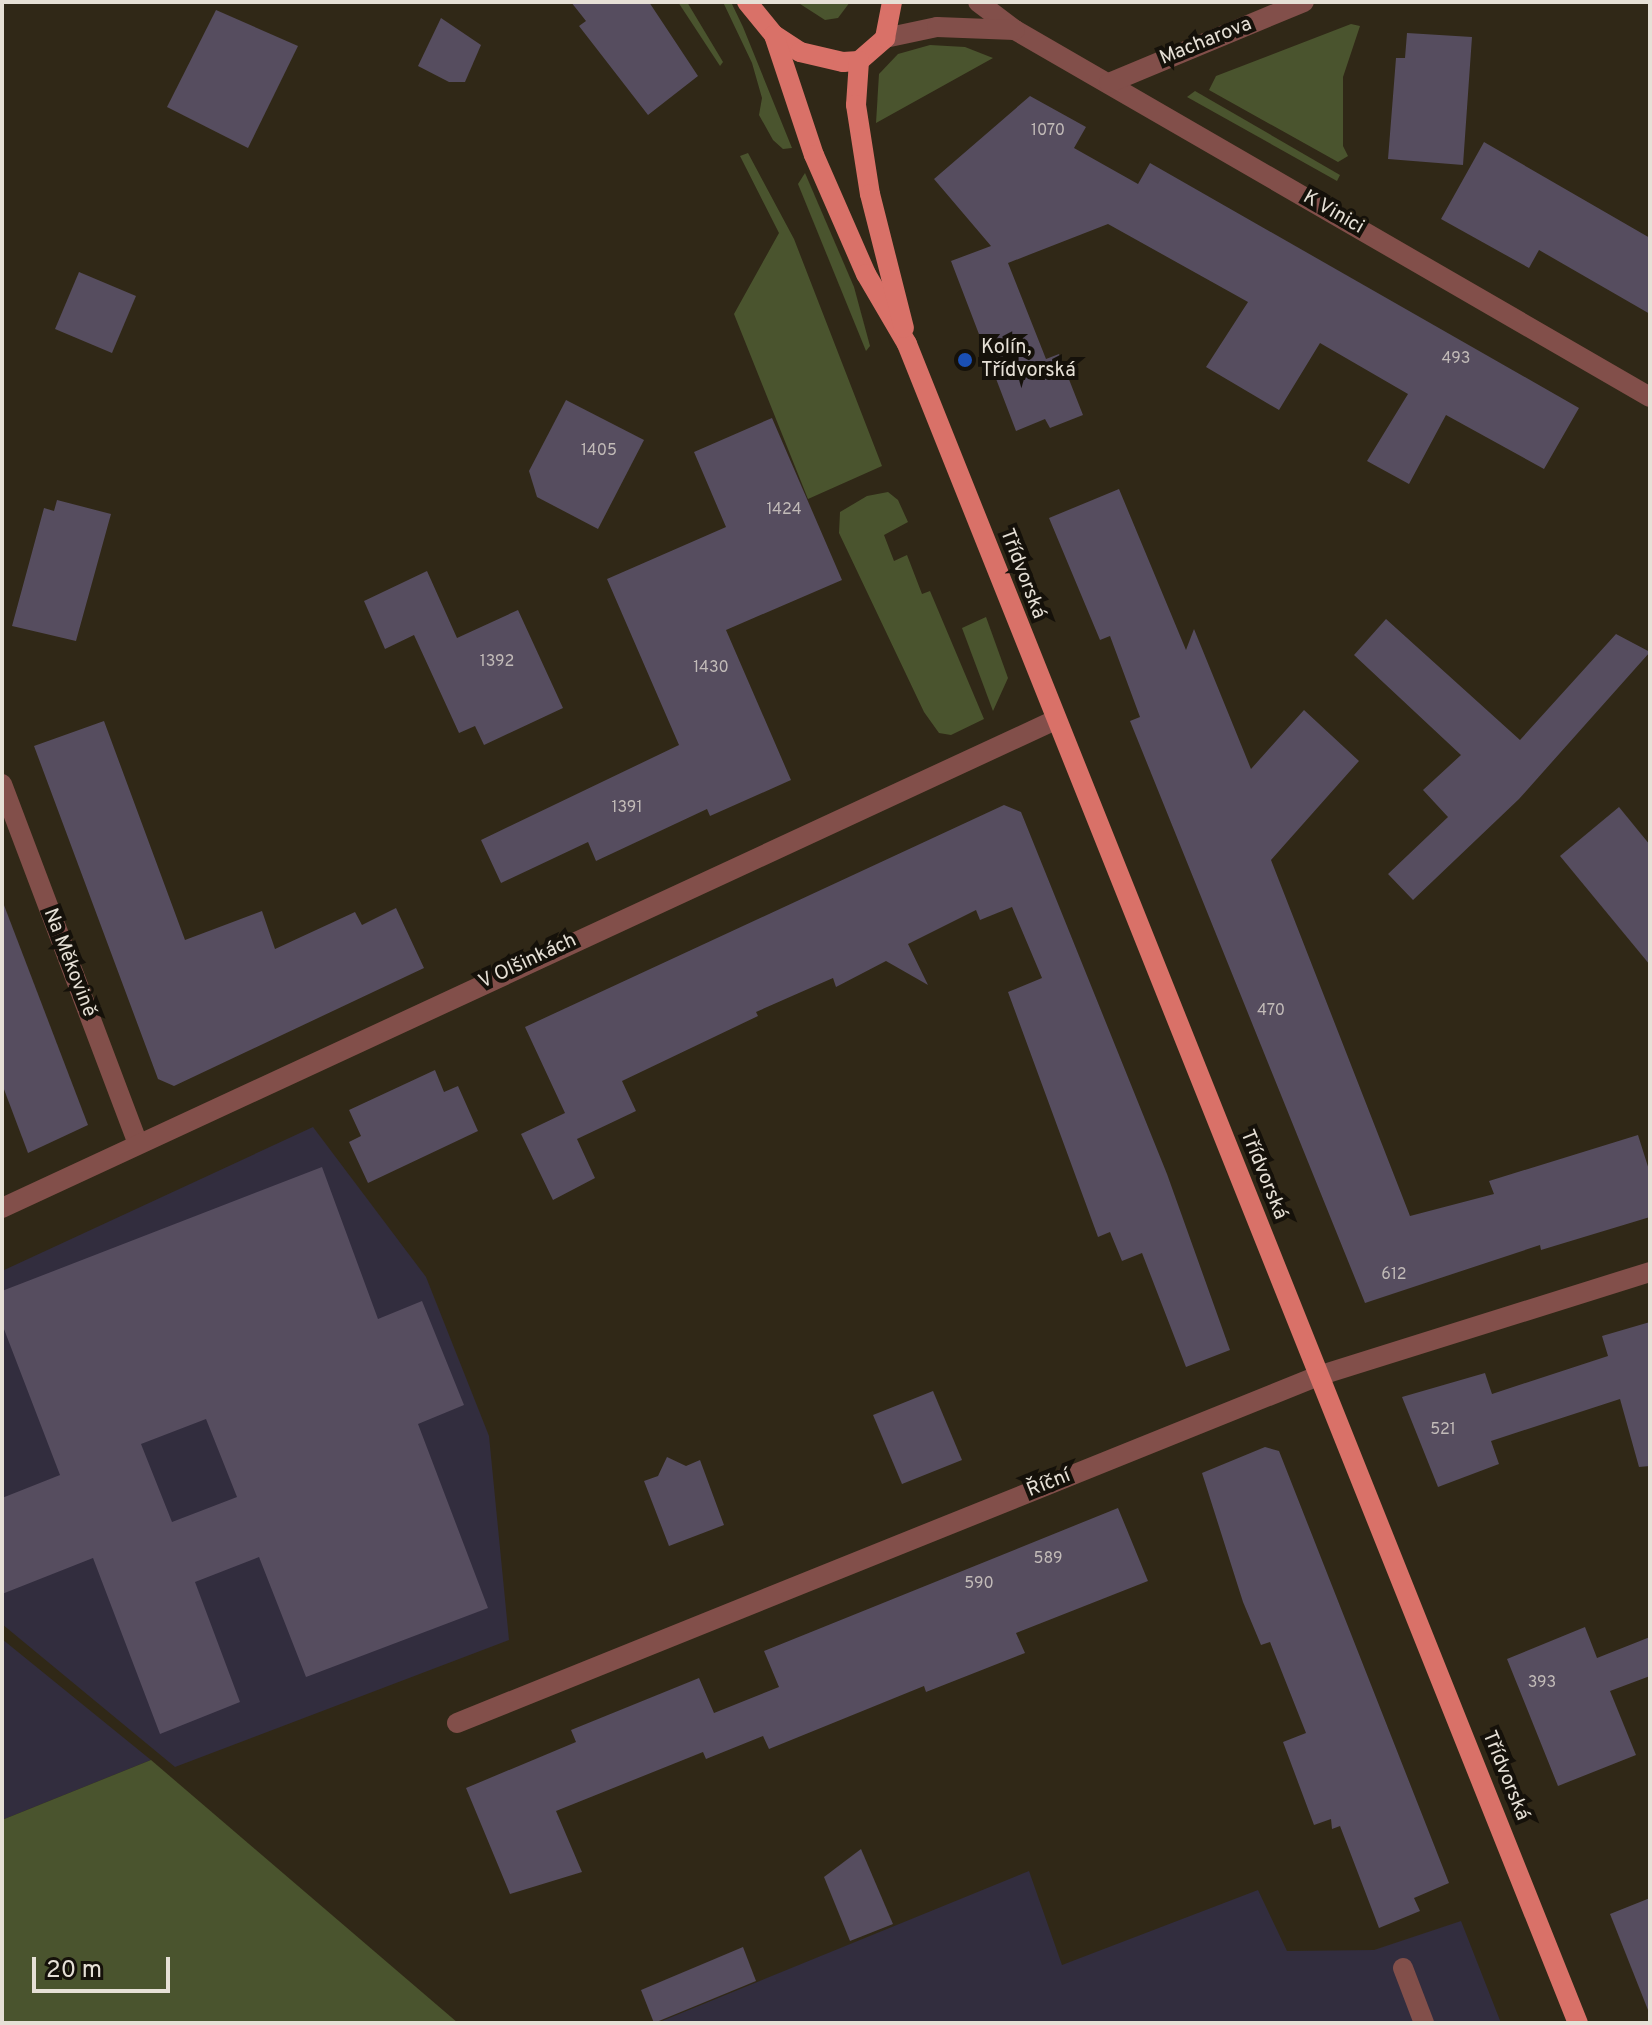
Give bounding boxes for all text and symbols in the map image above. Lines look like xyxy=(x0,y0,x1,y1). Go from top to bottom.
street label: Macharova xyxy=(1156,13,1256,71)
house number: 1070 xyxy=(1031,121,1065,141)
street label: K Vinici xyxy=(1298,186,1368,240)
place label: Kolín, Třídvorská xyxy=(981,336,1076,383)
house number: 493 xyxy=(1442,349,1470,369)
marker: Kolín, Třídvorská xyxy=(956,351,974,369)
house number: 1405 xyxy=(581,441,617,461)
house number: 1424 xyxy=(766,500,802,520)
street label: Třídvorská xyxy=(994,526,1050,622)
house number: 1392 xyxy=(480,652,514,672)
house number: 1430 xyxy=(693,658,729,678)
house number: 1391 xyxy=(612,798,642,818)
street label: Na Měkovině xyxy=(37,905,101,1021)
street label: V Olšinkách xyxy=(475,929,581,995)
house number: 470 xyxy=(1257,1001,1285,1021)
street label: Třídvorská xyxy=(1234,1127,1292,1223)
house number: 612 xyxy=(1381,1265,1407,1285)
house number: 521 xyxy=(1430,1420,1456,1440)
street label: Říční xyxy=(1024,1464,1074,1504)
house number: 589 xyxy=(1034,1549,1062,1569)
house number: 590 xyxy=(964,1574,994,1594)
house number: 393 xyxy=(1528,1673,1556,1693)
street label: Třídvorská xyxy=(1476,1728,1534,1824)
scale bar xyxy=(36,1941,174,1991)
text: 20 m xyxy=(46,1956,102,1986)

